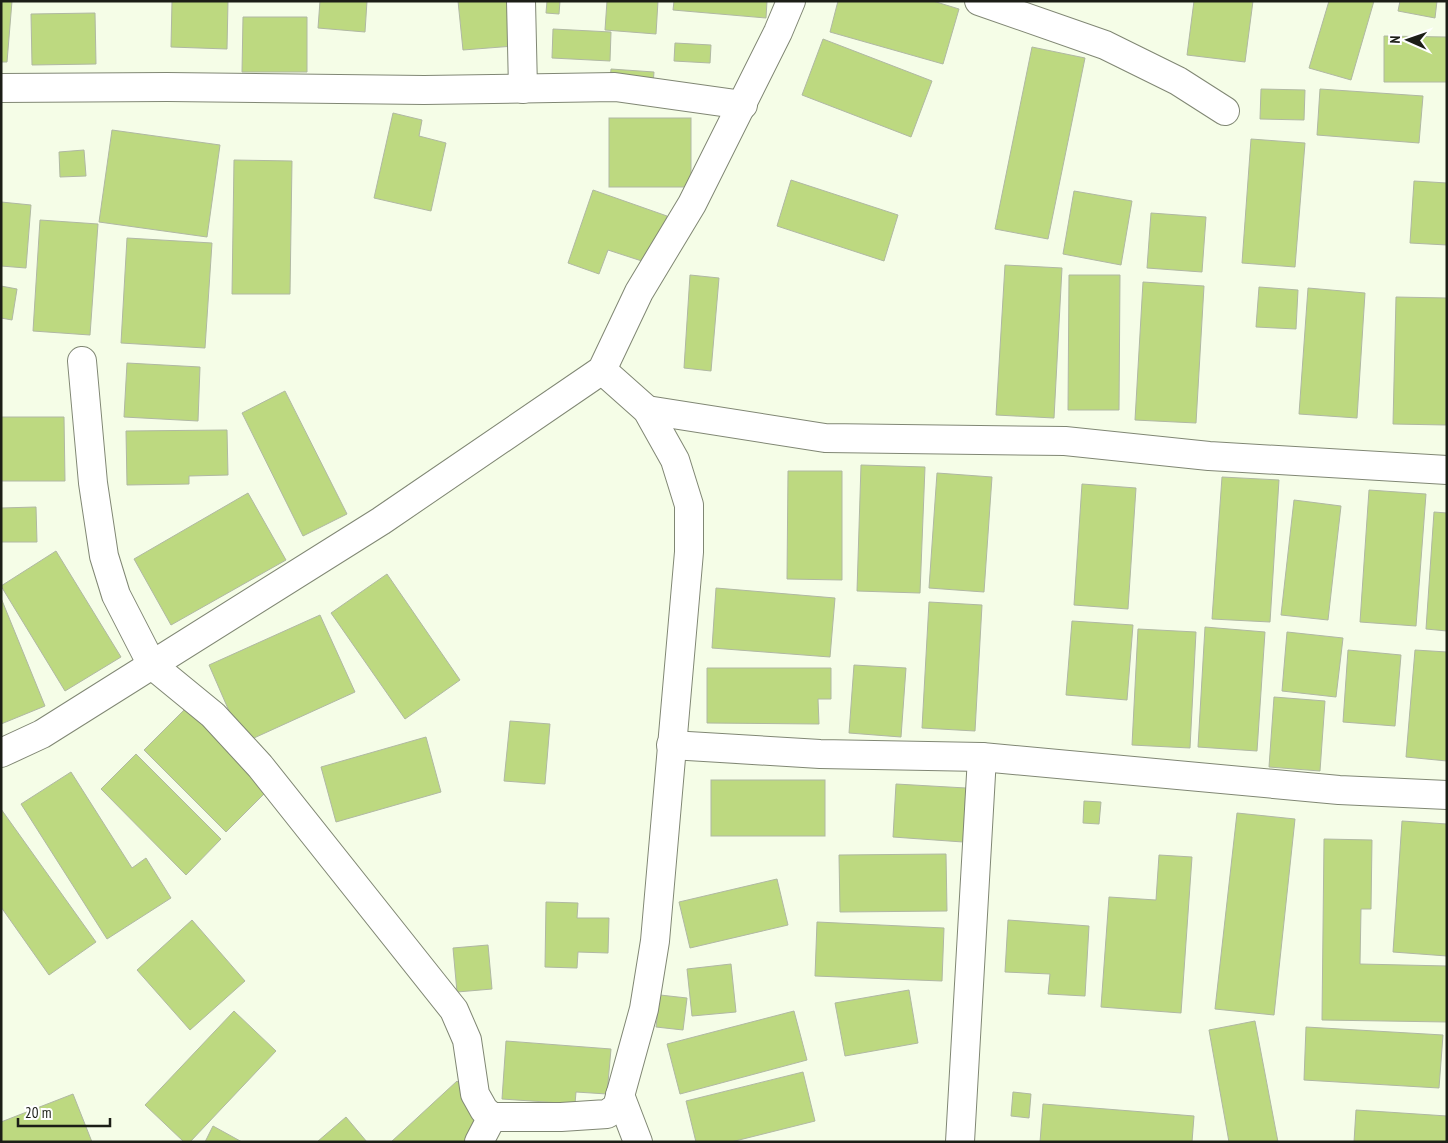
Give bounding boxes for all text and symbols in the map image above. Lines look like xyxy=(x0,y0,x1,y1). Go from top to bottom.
north arrow xyxy=(1383,15,1433,65)
text: N xyxy=(1386,35,1404,44)
scale bar xyxy=(18,1096,110,1128)
text: 20 m xyxy=(25,1103,51,1122)

